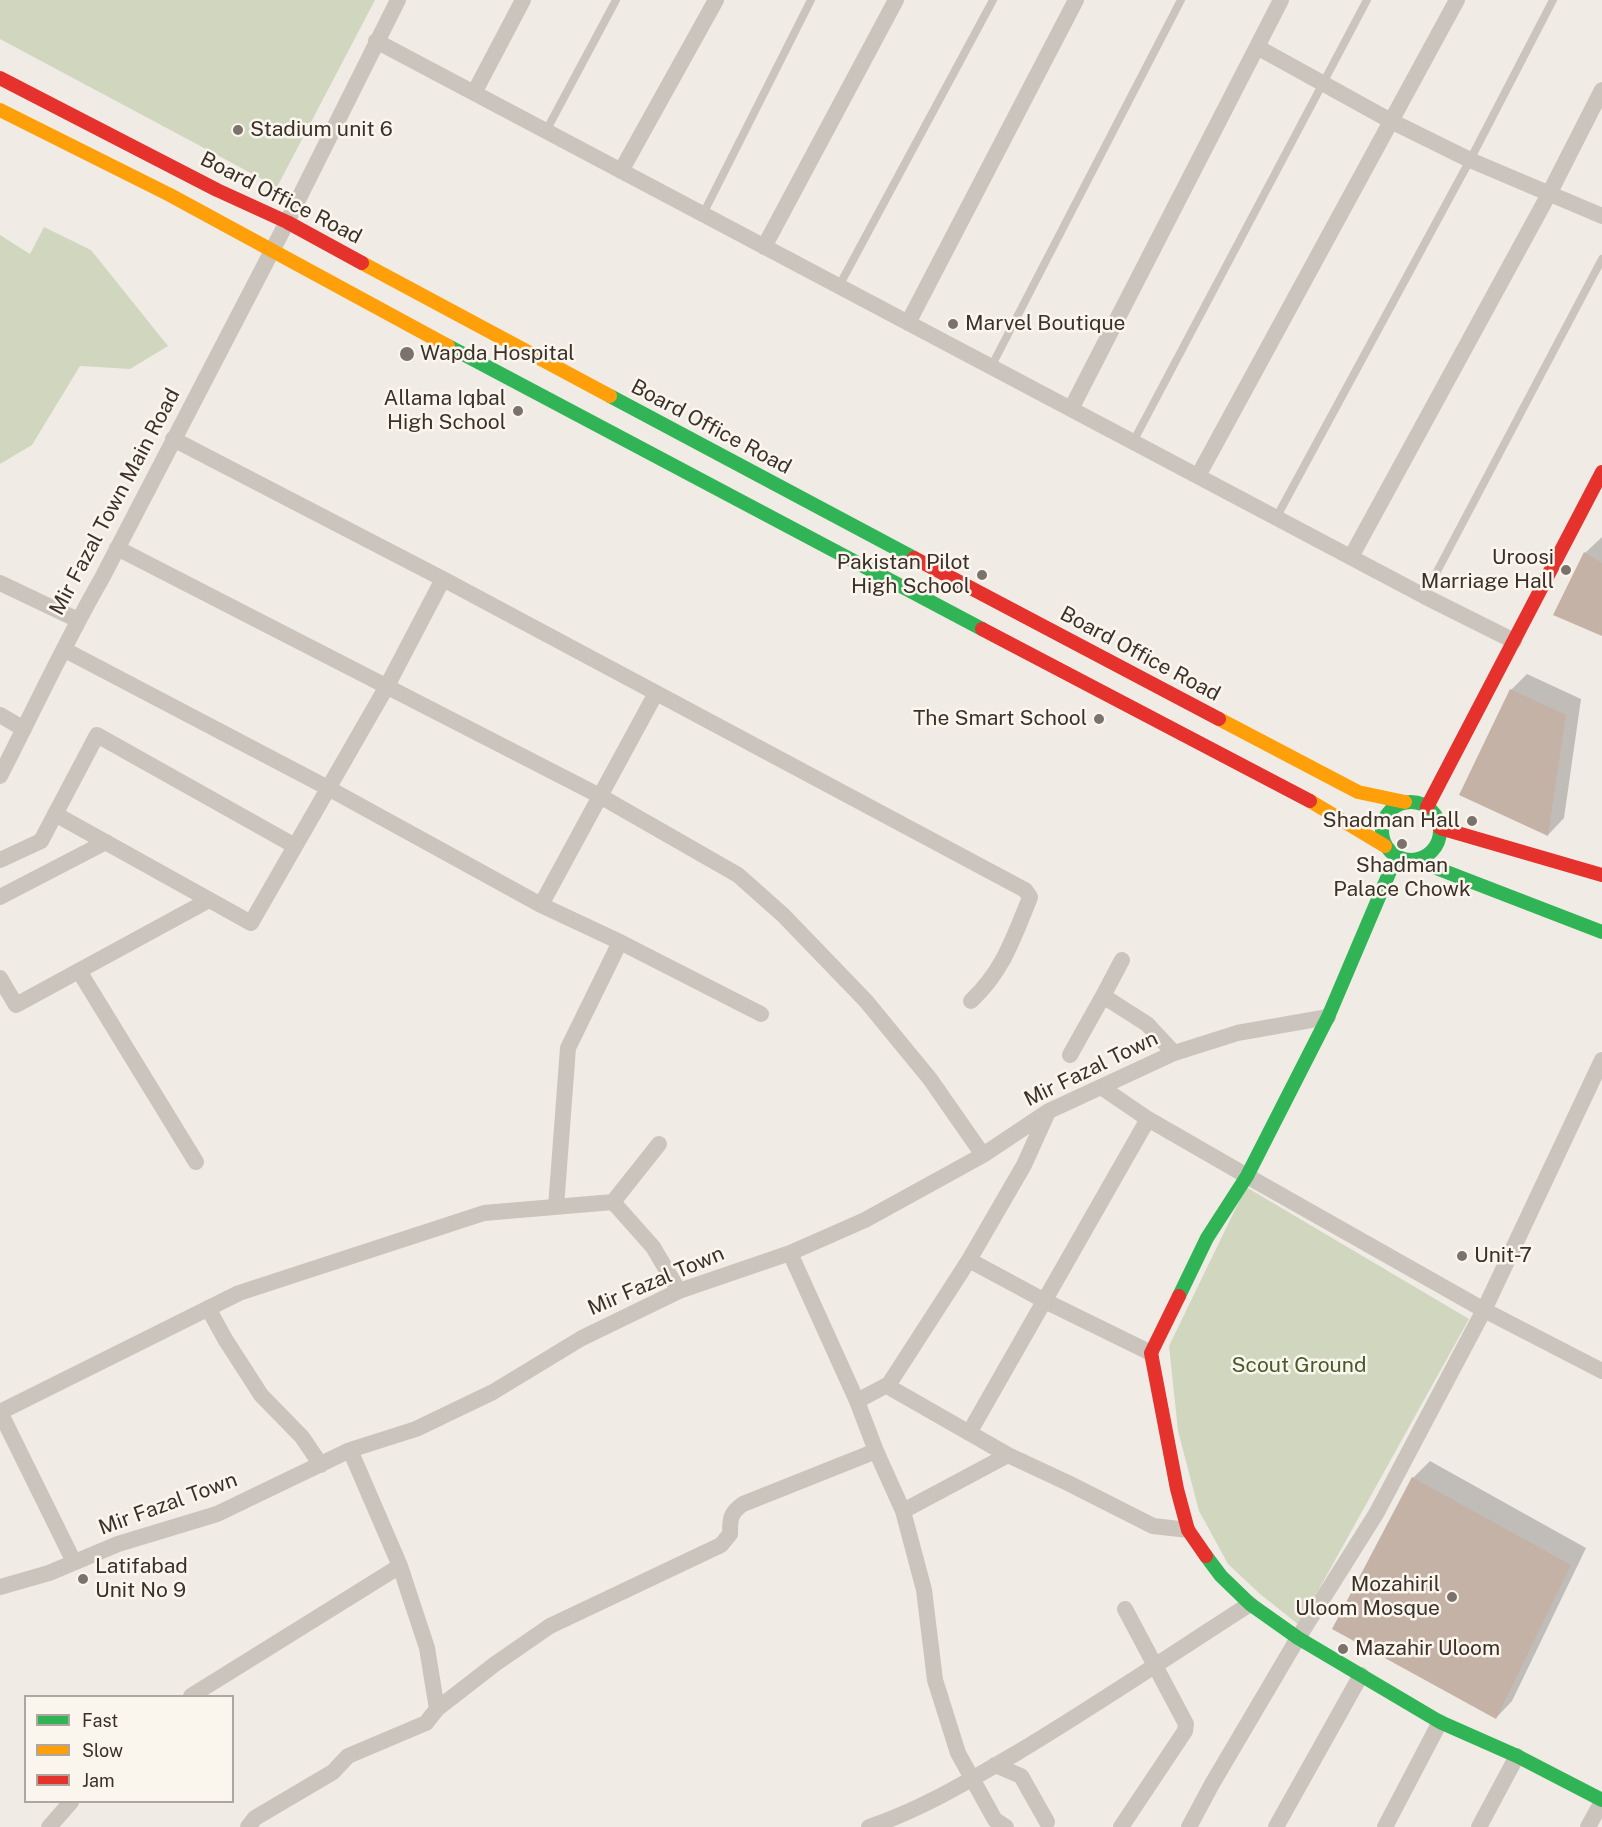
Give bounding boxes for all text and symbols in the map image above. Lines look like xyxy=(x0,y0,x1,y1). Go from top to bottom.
place label: Stadium unit 6 xyxy=(250,117,393,143)
marker: Stadium unit 6 xyxy=(231,123,245,137)
street label: Board Office Road xyxy=(196,146,366,250)
place label: Marvel Boutique xyxy=(965,311,1126,337)
marker: Marvel Boutique xyxy=(946,317,960,331)
place label: Wapda Hospital xyxy=(420,341,575,367)
marker: Wapda Hospital xyxy=(398,345,416,363)
street label: Board Office Road xyxy=(627,374,795,480)
street label: Mir Fazal Town Main Road xyxy=(44,384,186,620)
place label: Allama Iqbal High School xyxy=(384,386,506,436)
marker: Allama Iqbal High School xyxy=(511,404,525,418)
place label: Uroosi Marriage Hall xyxy=(1421,545,1554,595)
place label: Pakistan Pilot High School xyxy=(837,550,970,600)
marker: Uroosi Marriage Hall xyxy=(1559,563,1573,577)
marker: Pakistan Pilot High School xyxy=(975,568,989,582)
street label: Board Office Road xyxy=(1056,601,1224,707)
place label: The Smart School xyxy=(913,706,1087,732)
marker: The Smart School xyxy=(1092,712,1106,726)
place label: Shadman Hall xyxy=(1323,808,1460,834)
marker: Shadman Hall xyxy=(1465,814,1479,828)
marker: Shadman Palace Chowk xyxy=(1395,837,1409,851)
place label: Shadman Palace Chowk xyxy=(1333,853,1471,903)
street label: Mir Fazal Town xyxy=(1020,1026,1162,1112)
street label: Mir Fazal Town xyxy=(584,1241,728,1321)
place label: Unit-7 xyxy=(1474,1243,1532,1269)
marker: Unit-7 xyxy=(1455,1249,1469,1263)
park label: Scout Ground xyxy=(1232,1353,1366,1379)
street label: Mir Fazal Town xyxy=(95,1467,241,1541)
place label: Latifabad Unit No 9 xyxy=(95,1554,188,1604)
marker: Latifabad Unit No 9 xyxy=(76,1572,90,1586)
place label: Mozahiril Uloom Mosque xyxy=(1295,1572,1440,1622)
marker: Mozahiril Uloom Mosque xyxy=(1445,1590,1459,1604)
place label: Mazahir Uloom xyxy=(1355,1636,1500,1662)
marker: Mazahir Uloom xyxy=(1336,1642,1350,1656)
legend xyxy=(24,1695,234,1803)
text: Fast xyxy=(82,1710,118,1731)
text: Slow xyxy=(82,1740,123,1761)
text: Jam xyxy=(82,1770,115,1791)

